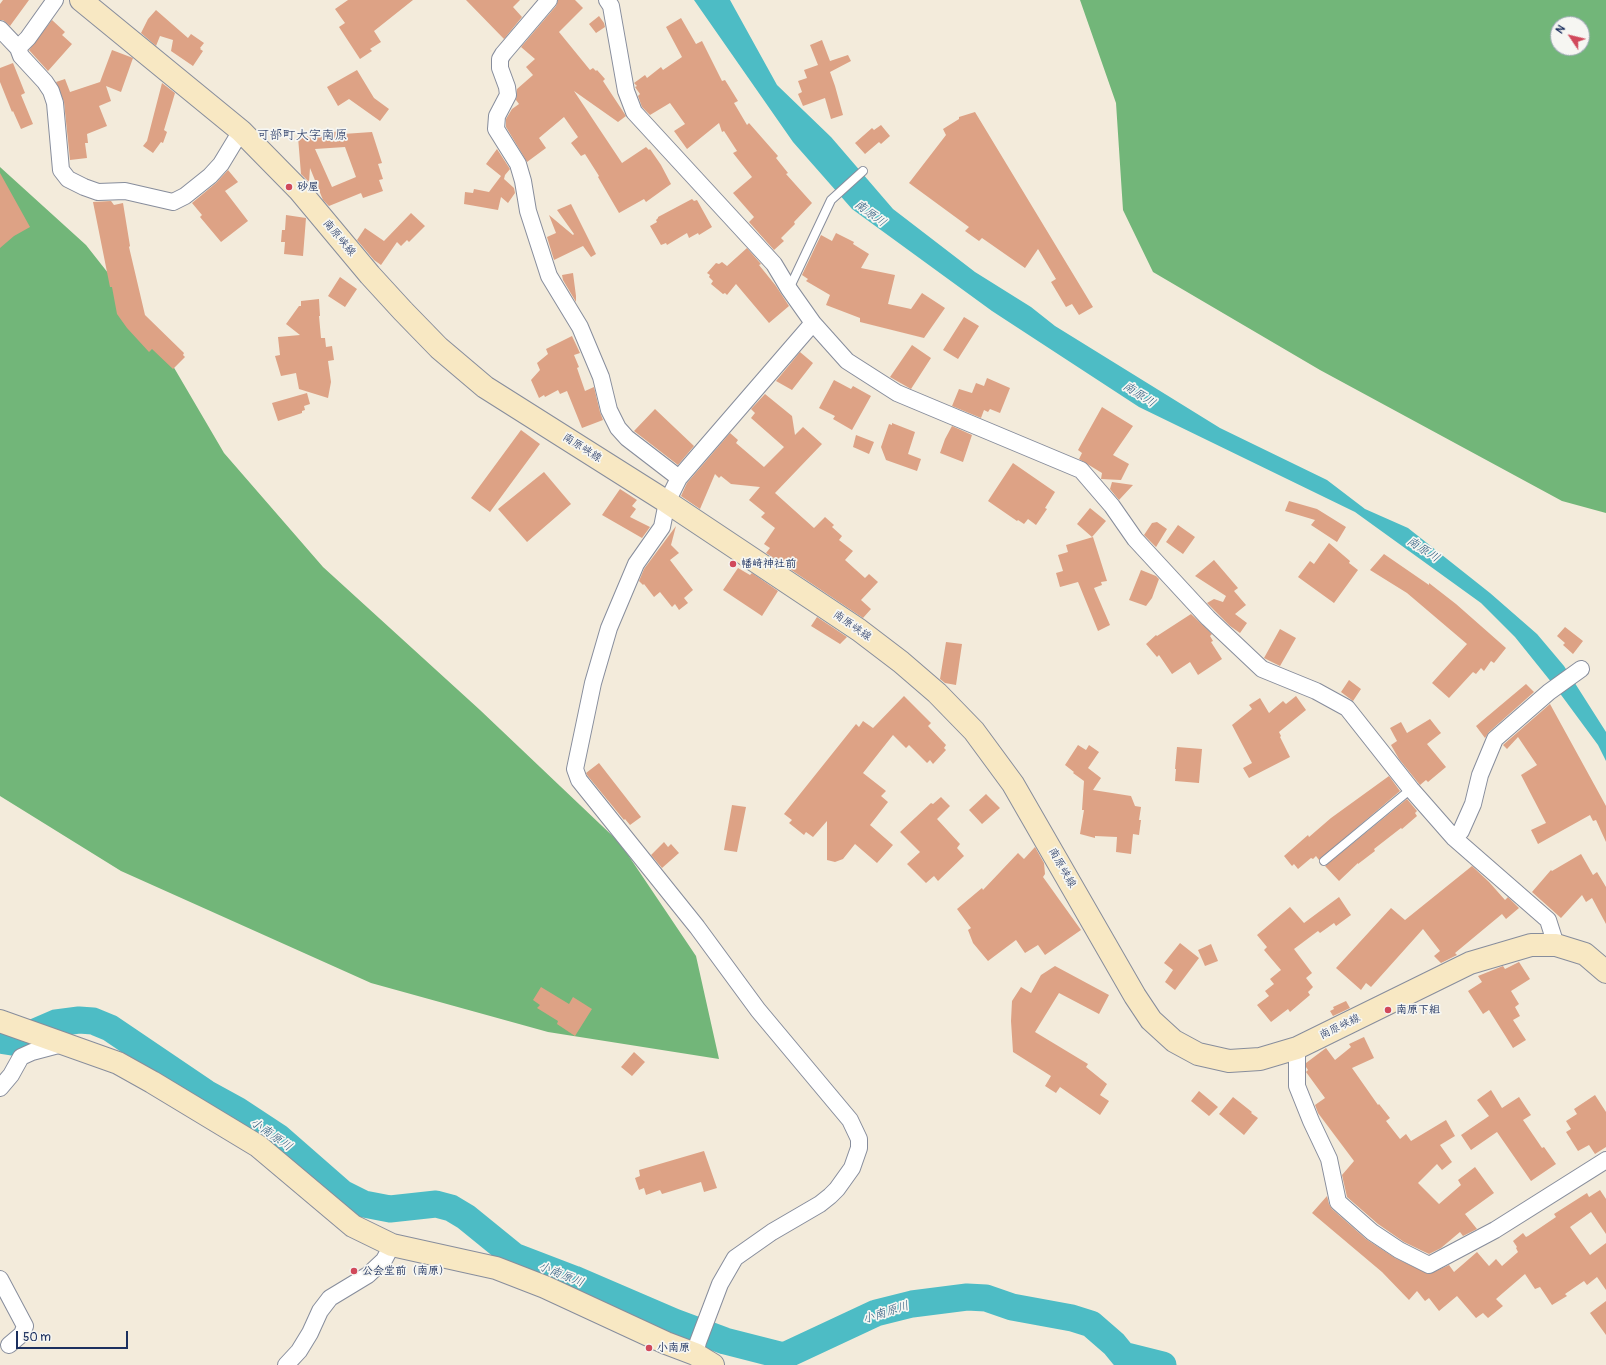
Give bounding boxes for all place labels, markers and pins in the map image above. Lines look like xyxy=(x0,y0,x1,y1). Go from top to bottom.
place label: 砂屋 xyxy=(297,180,319,194)
marker: 砂屋 xyxy=(284,182,294,192)
place label: 幡崎神社前 xyxy=(741,557,796,571)
marker: 幡崎神社前 xyxy=(728,559,738,569)
place label: 南原下組 xyxy=(1396,1003,1440,1017)
marker: 南原下組 xyxy=(1383,1005,1393,1015)
place label: 公会堂前（南原） xyxy=(362,1264,450,1278)
marker: 公会堂前（南原） xyxy=(349,1266,359,1276)
place label: 小南原 xyxy=(657,1341,690,1355)
marker: 小南原 xyxy=(644,1343,654,1353)

